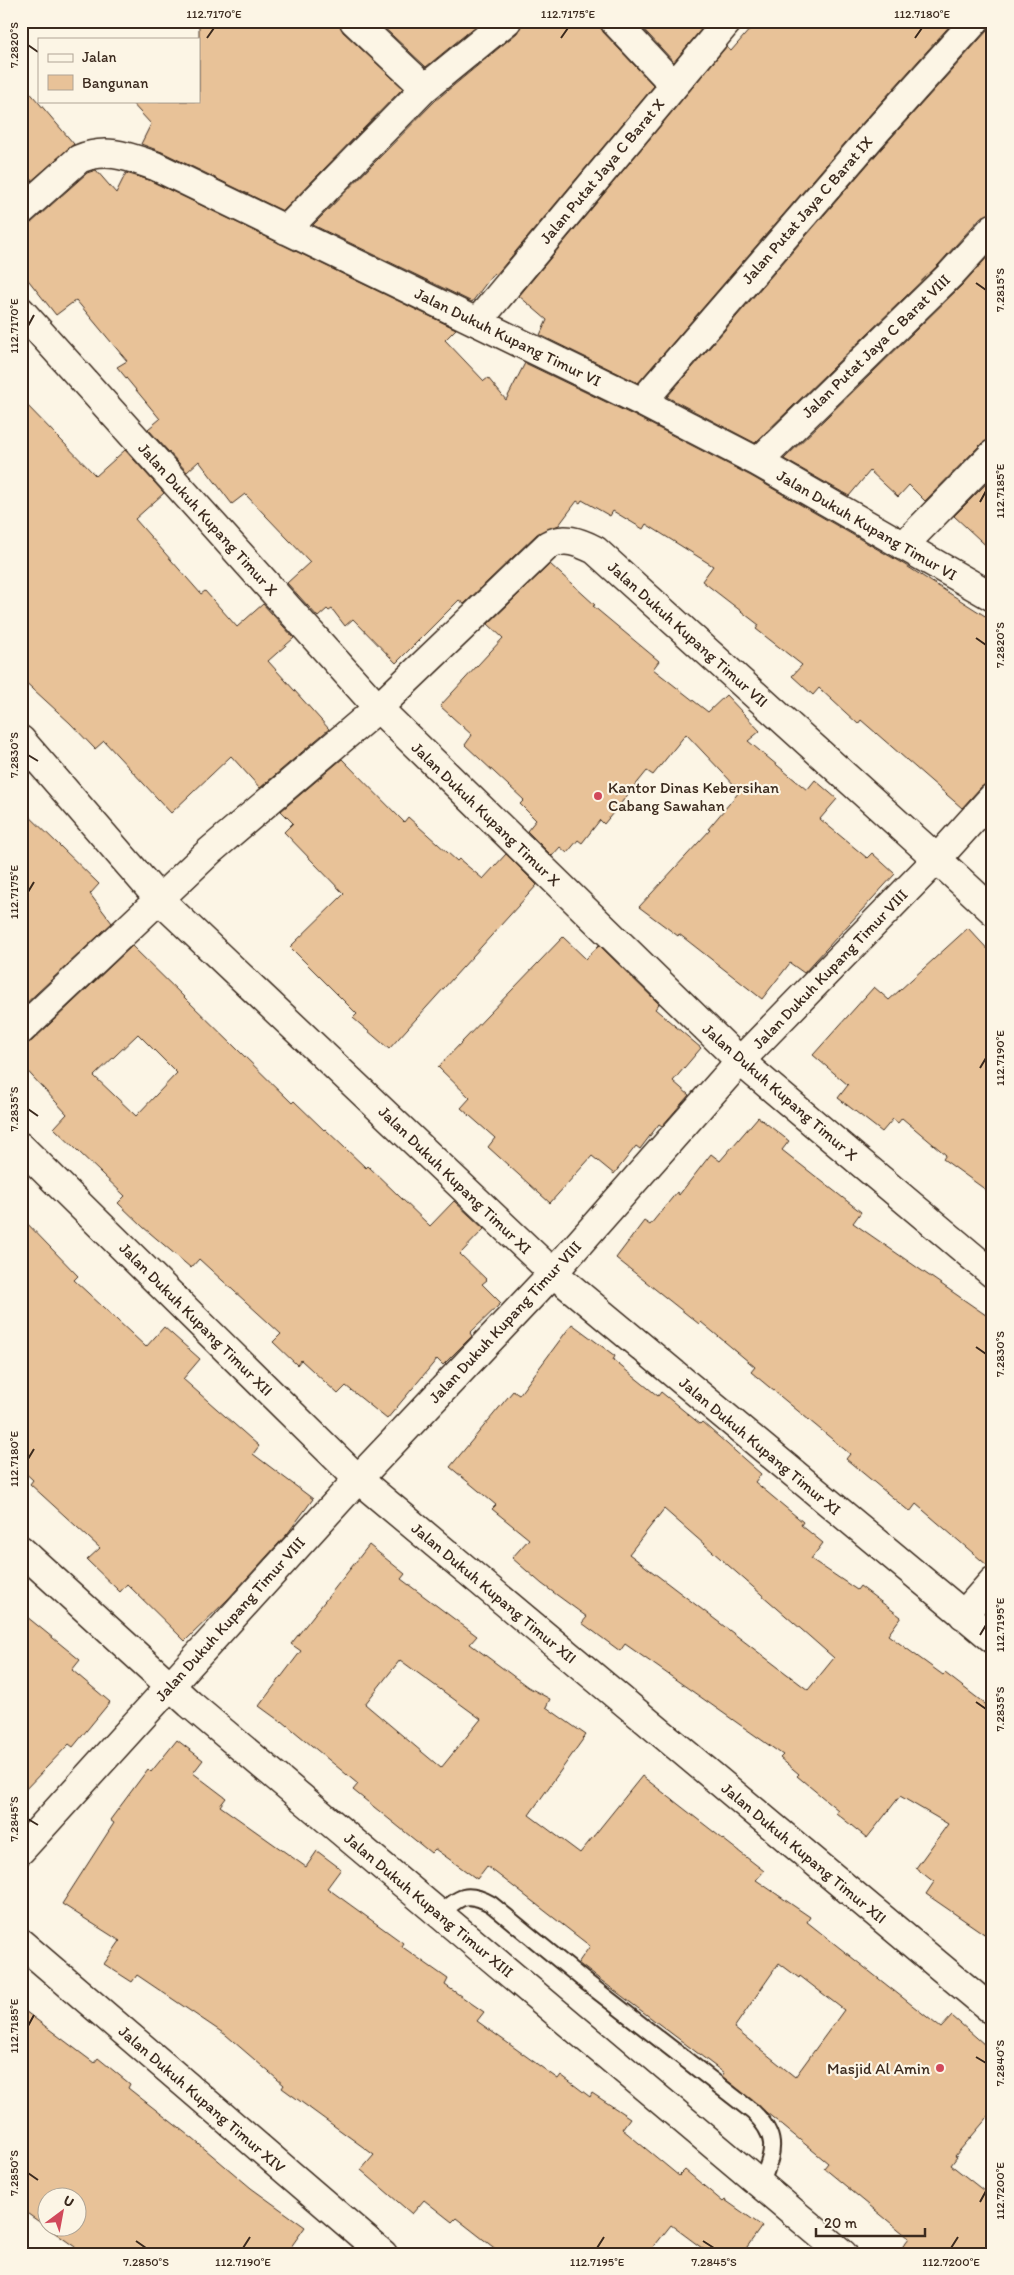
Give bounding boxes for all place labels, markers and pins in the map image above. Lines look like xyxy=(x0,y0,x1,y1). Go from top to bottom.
place label: Kantor Dinas Kebersihan Cabang Sawahan xyxy=(608,778,779,815)
marker: Kantor Dinas Kebersihan Cabang Sawahan xyxy=(592,790,604,802)
place label: Masjid Al Amin xyxy=(827,2059,930,2078)
marker: Masjid Al Amin xyxy=(934,2062,946,2074)

